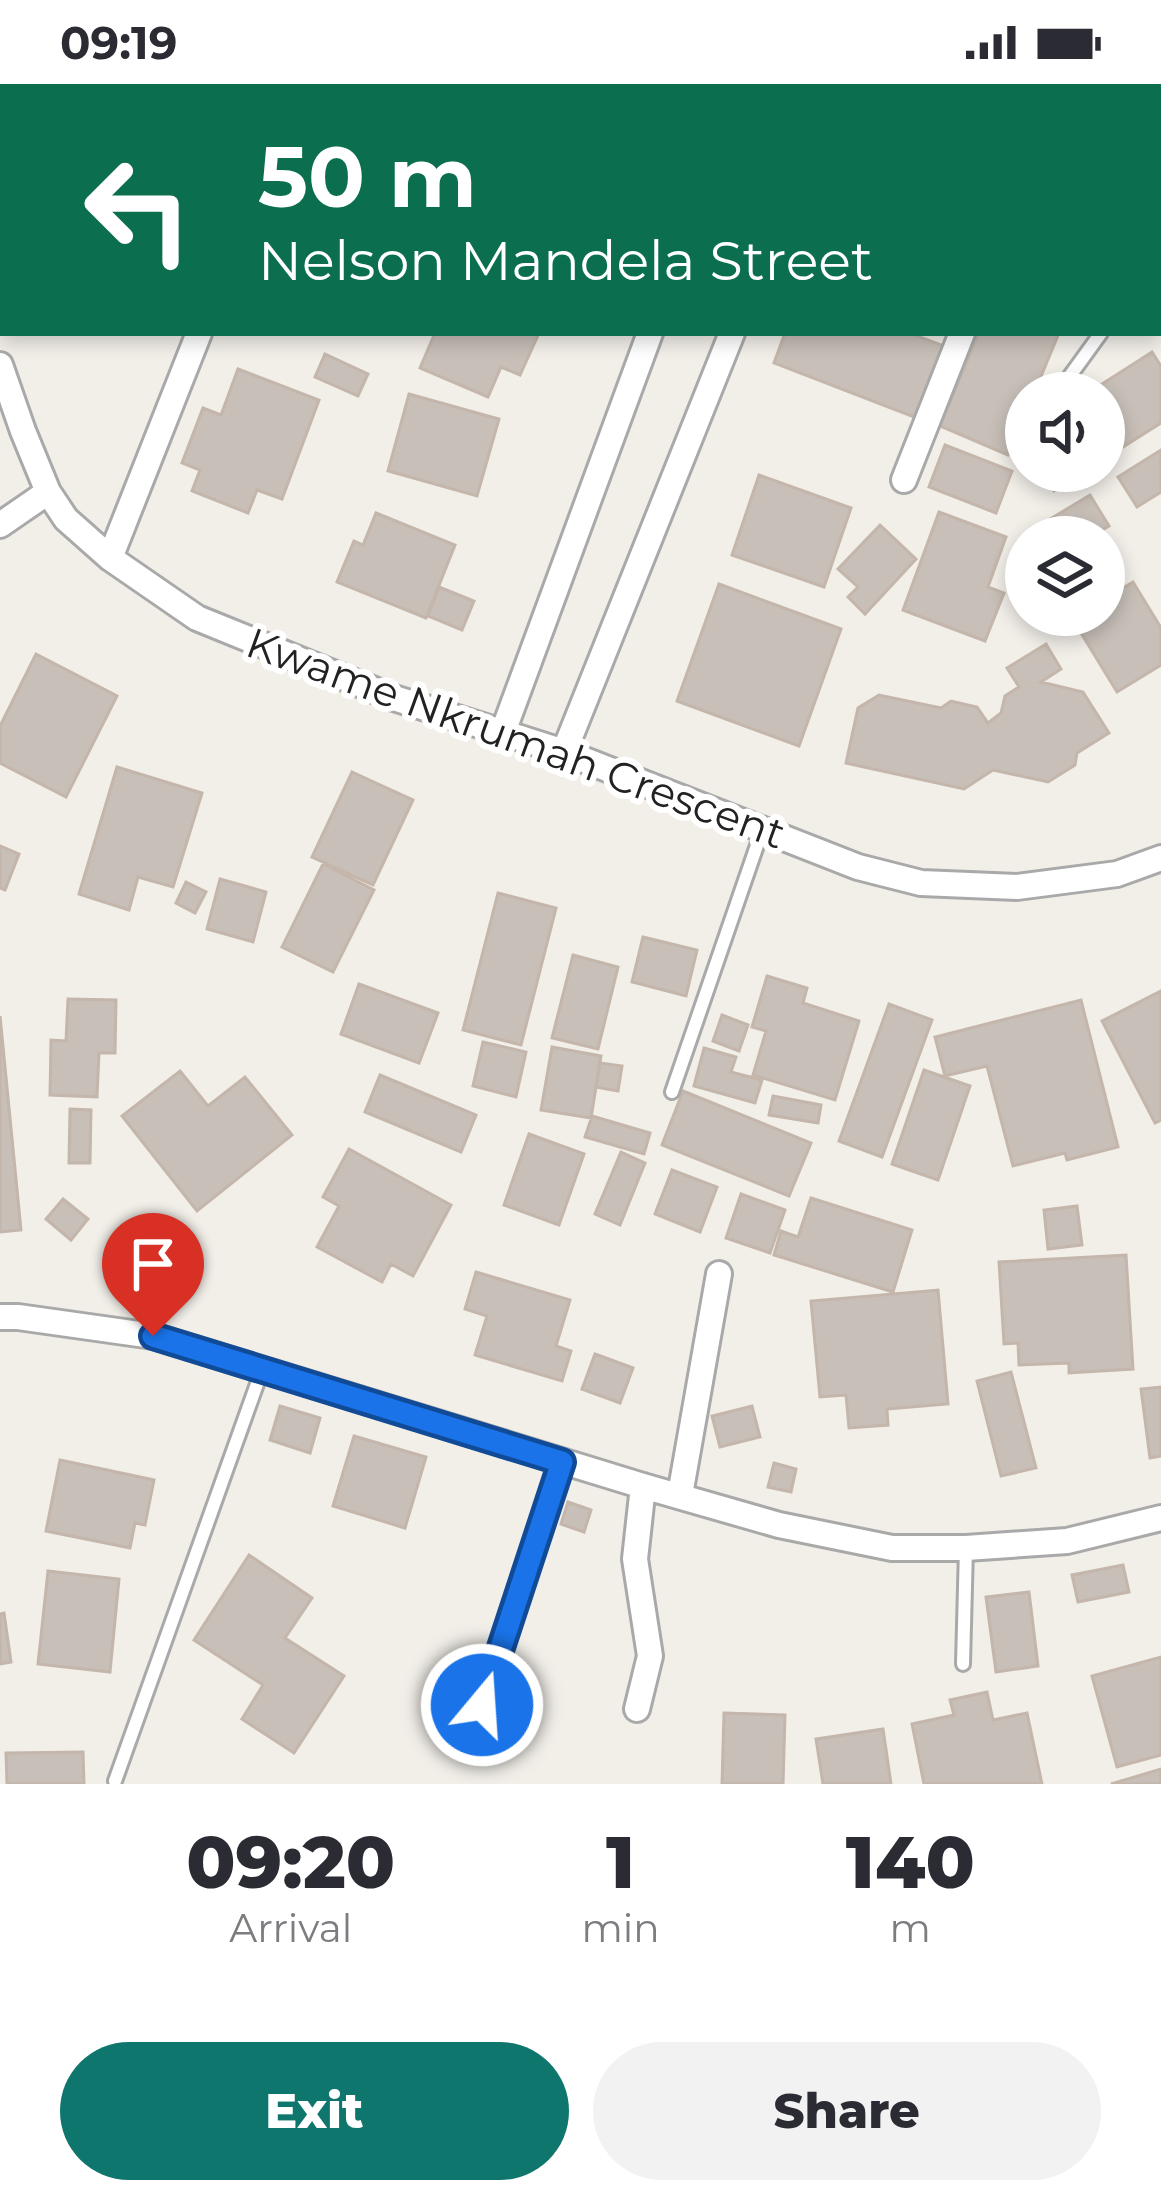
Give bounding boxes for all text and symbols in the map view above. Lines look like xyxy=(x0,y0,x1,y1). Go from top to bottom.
text: 09:19 xyxy=(60,15,177,70)
text: 50 m xyxy=(258,126,477,228)
icon: left xyxy=(60,132,216,288)
text: Nelson Mandela Street xyxy=(258,228,873,294)
map controls xyxy=(1005,372,1125,636)
button: sound xyxy=(1005,372,1125,492)
button: layers xyxy=(1005,516,1125,636)
street label: Kwame Nkrumah Crescent xyxy=(240,616,792,860)
pin xyxy=(102,1213,204,1336)
icon: arrive xyxy=(120,1231,186,1297)
position arrow xyxy=(419,1642,545,1768)
text: 09:20 xyxy=(186,1818,395,1906)
text: 1 xyxy=(606,1818,635,1906)
text: 140 xyxy=(846,1818,975,1906)
text: Arrival xyxy=(229,1904,352,1952)
text: min xyxy=(581,1904,660,1952)
text: m xyxy=(890,1904,931,1952)
button: Exit xyxy=(60,2042,569,2180)
button: Share xyxy=(593,2042,1101,2180)

